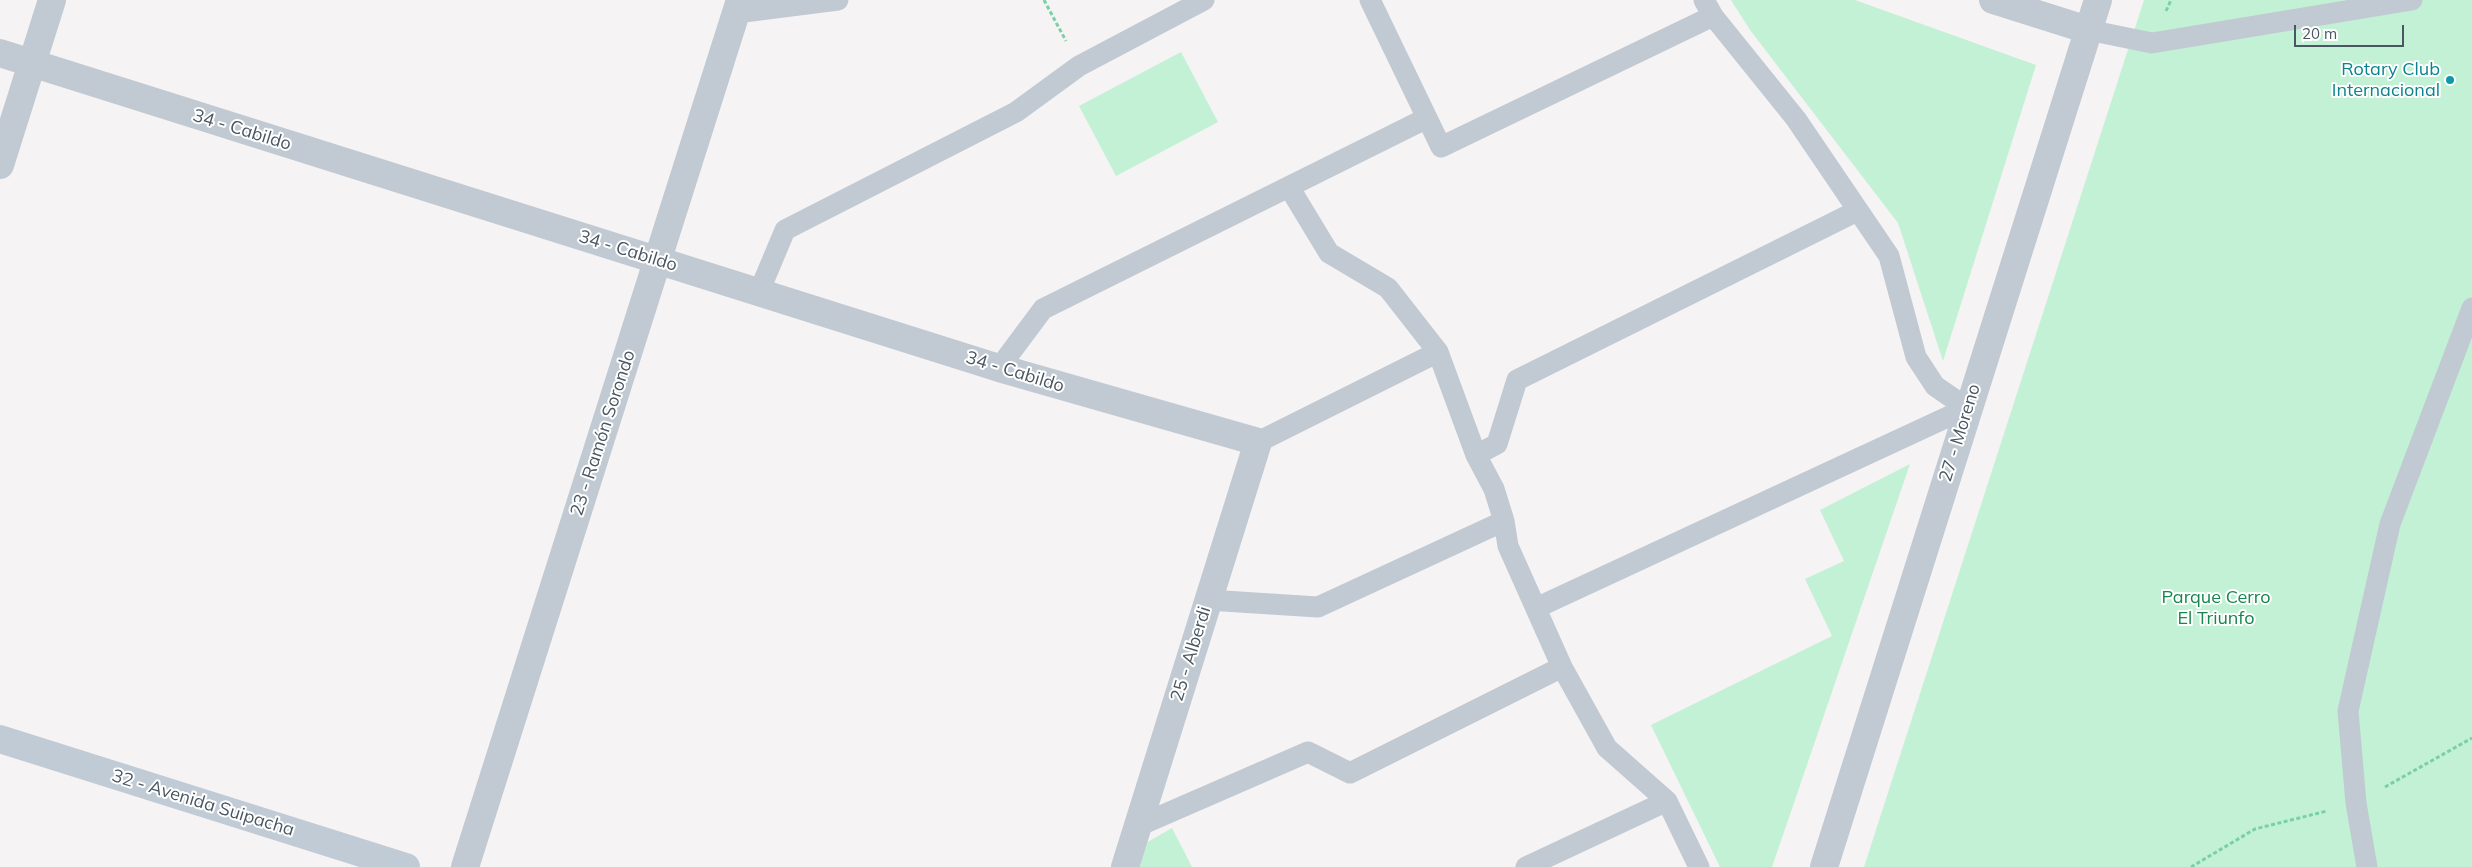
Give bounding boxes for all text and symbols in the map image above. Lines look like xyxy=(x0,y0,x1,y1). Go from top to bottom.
scale bar xyxy=(2297,15,2407,47)
text: 20 m xyxy=(2302,24,2337,43)
place label: Rotary Club Internacional xyxy=(2332,59,2440,102)
marker: Rotary Club Internacional xyxy=(2444,74,2456,86)
street label: 34 - Cabildo xyxy=(190,105,294,155)
street label: 34 - Cabildo xyxy=(576,226,680,276)
street label: 23 - Ramón Sorondo xyxy=(566,347,640,519)
street label: 34 - Cabildo xyxy=(963,347,1067,397)
street label: 27 - Moreno xyxy=(1935,381,1985,485)
park label: Parque Cerro El Triunfo xyxy=(2162,587,2270,630)
street label: 25 - Alberdi xyxy=(1166,604,1216,704)
street label: 32 - Avenida Suipacha xyxy=(109,765,297,841)

